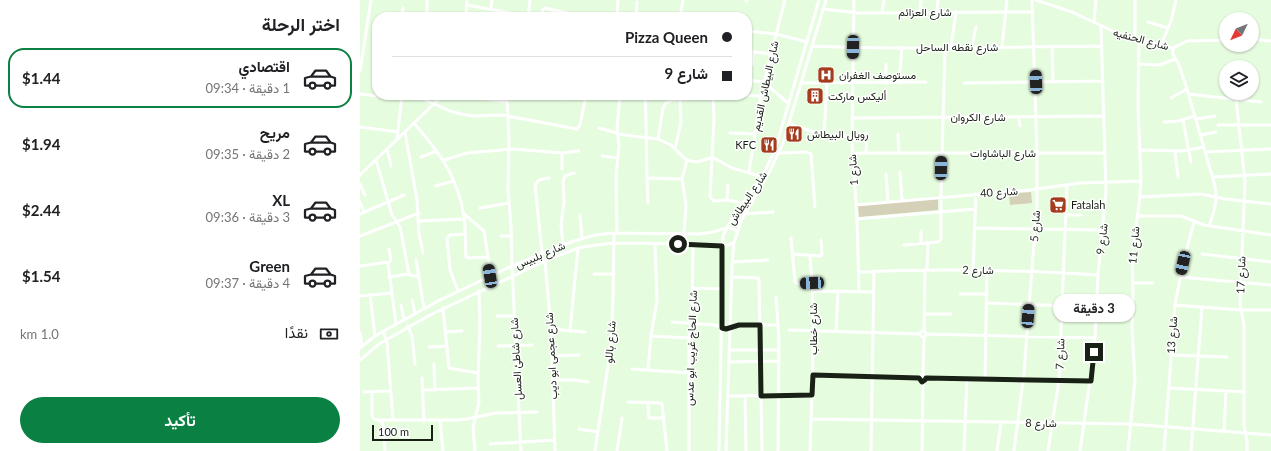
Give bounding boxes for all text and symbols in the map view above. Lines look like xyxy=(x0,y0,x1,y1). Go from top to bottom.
street label: شارع العزائم xyxy=(898,5,952,20)
north arrow xyxy=(1219,12,1259,52)
map controls xyxy=(1219,12,1259,100)
text: اختر الرحلة xyxy=(262,13,340,35)
street label: شارع الحنفيه xyxy=(1111,25,1171,54)
text: Pizza Queen xyxy=(625,28,708,46)
car xyxy=(847,35,859,59)
street label: شارع البيطاش القديم xyxy=(749,39,782,133)
street label: شارع نقطه الساحل xyxy=(916,40,998,55)
text: اقتصادي xyxy=(238,57,290,75)
icon: car xyxy=(302,60,338,96)
button: layers xyxy=(1219,60,1259,100)
text: شارع 9 xyxy=(665,64,708,82)
hospital icon: مستوصف الغفران xyxy=(816,65,836,85)
place label: مستوصف الغفران xyxy=(839,68,916,82)
text: $1.44 xyxy=(22,69,60,87)
car xyxy=(1030,70,1042,94)
text: 1 دقيقة · 09:34 xyxy=(206,80,290,96)
building icon: أليكس ماركت xyxy=(805,86,825,106)
place label: أليكس ماركت xyxy=(828,89,887,103)
street label: شارع الكروان xyxy=(950,110,1006,125)
text: مريح xyxy=(260,123,290,141)
restaurant icon: رويال البيطاش xyxy=(784,124,804,144)
icon: car xyxy=(302,126,338,162)
place label: رويال البيطاش xyxy=(807,127,869,141)
text: $1.94 xyxy=(22,135,60,153)
restaurant icon: KFC xyxy=(759,135,779,155)
place label: KFC xyxy=(735,138,757,151)
text: 2 دقيقة · 09:35 xyxy=(206,146,290,162)
street label: شارع الباشاوات xyxy=(970,146,1036,161)
street label: شارع 1 xyxy=(845,153,862,186)
car xyxy=(935,156,947,180)
street label: شارع البيطاش xyxy=(724,168,771,228)
street label: شارع 40 xyxy=(980,184,1019,201)
text: XL xyxy=(272,191,290,209)
icon: car xyxy=(302,192,338,228)
supermarket icon: Fatalah xyxy=(1048,195,1068,215)
place label: Fatalah xyxy=(1071,198,1105,211)
text: $2.44 xyxy=(22,201,60,219)
text: 3 دقيقة · 09:36 xyxy=(206,209,290,225)
street label: شارع 5 xyxy=(1027,210,1044,242)
street label: شارع 9 xyxy=(1093,222,1112,256)
street label: شارع 11 xyxy=(1125,225,1144,264)
route start xyxy=(669,235,687,253)
street label: شارع بلبيس xyxy=(513,238,568,273)
car xyxy=(1175,250,1191,276)
street label: شارع 17 xyxy=(1233,256,1250,294)
text: Green xyxy=(249,257,290,275)
icon: car xyxy=(302,258,338,294)
car xyxy=(482,263,498,289)
street label: شارع 2 xyxy=(962,263,994,278)
text: $1.54 xyxy=(22,267,60,285)
text: 4 دقيقة · 09:37 xyxy=(206,275,290,291)
car xyxy=(800,276,824,290)
street label: شارع الحاج غريب ابو عدس xyxy=(682,290,701,406)
callout: 3 دقيقة xyxy=(1053,294,1135,322)
text: 3 دقيقة xyxy=(1073,300,1115,316)
street label: شارع خطاب xyxy=(806,303,821,355)
car xyxy=(1021,304,1035,328)
street label: شارع عجمى ابو ديب xyxy=(542,312,561,400)
street label: شارع 13 xyxy=(1164,315,1181,354)
street label: شارع شاطئ العسل xyxy=(507,317,526,400)
street label: شارع باللو xyxy=(601,320,620,364)
text: نقدًا xyxy=(285,323,308,341)
icon: cash xyxy=(318,323,340,345)
text: 1.0 km xyxy=(20,326,59,342)
street label: شارع 7 xyxy=(1052,338,1069,370)
route end xyxy=(1085,343,1103,361)
button: تأكيد xyxy=(20,397,340,443)
street label: شارع 8 xyxy=(1025,416,1057,431)
scale bar xyxy=(372,423,433,442)
text: 100 m xyxy=(378,425,409,438)

